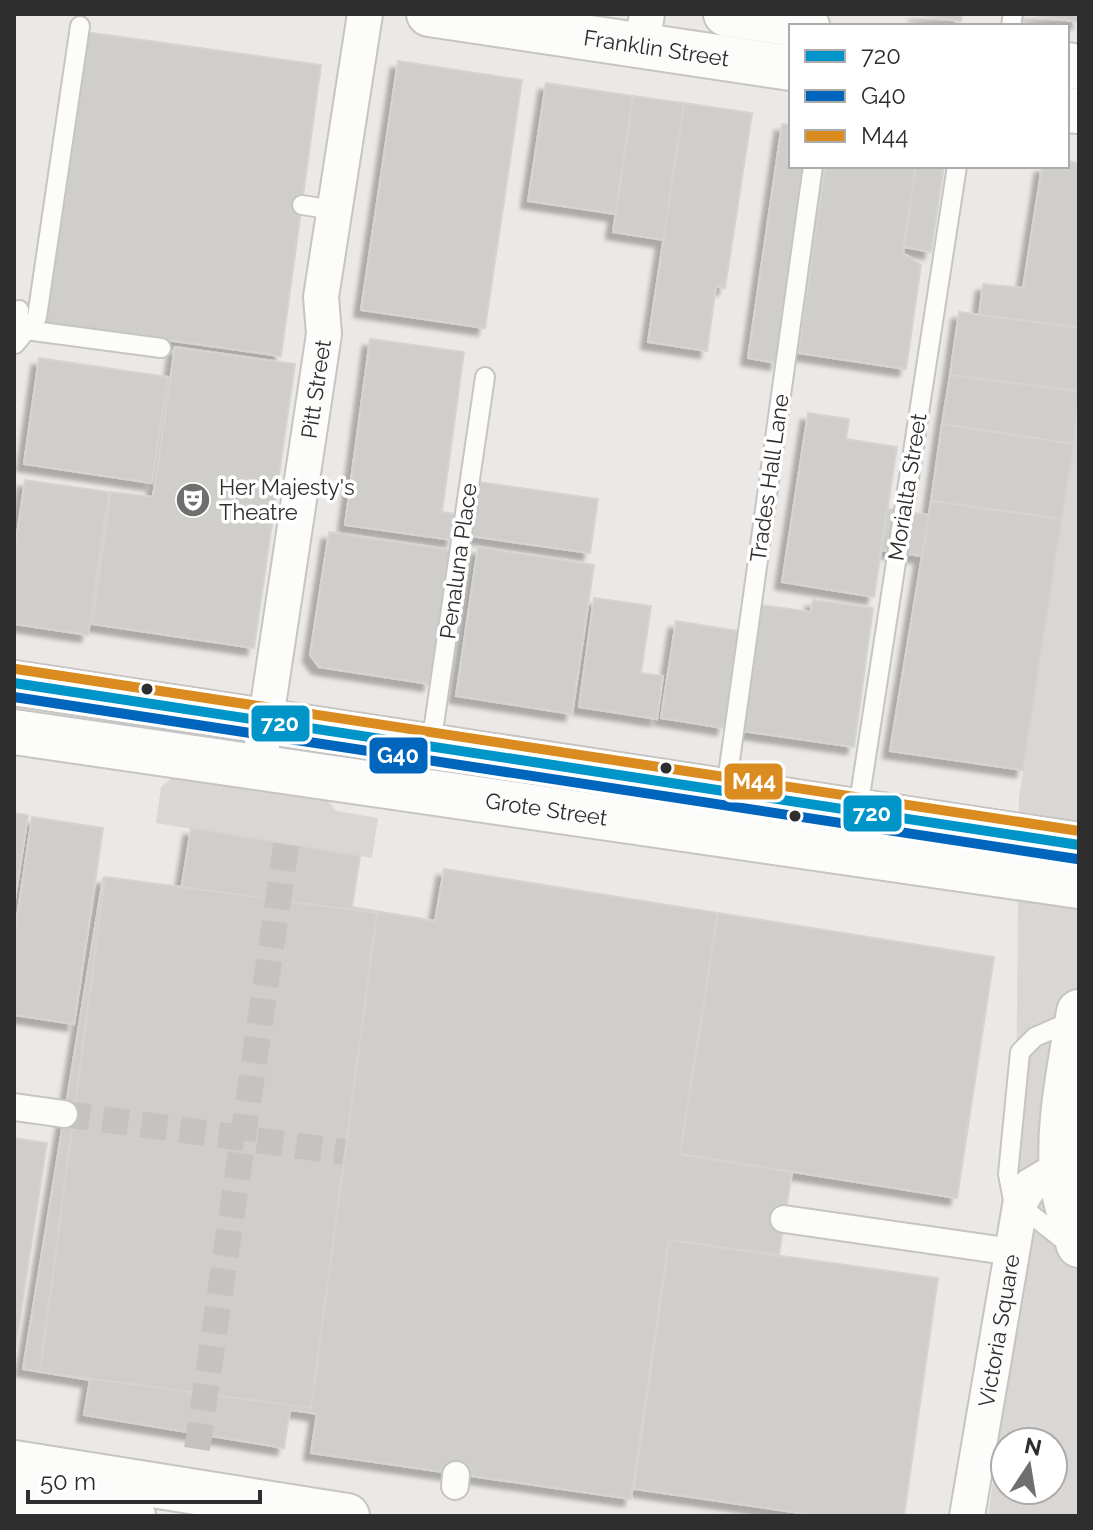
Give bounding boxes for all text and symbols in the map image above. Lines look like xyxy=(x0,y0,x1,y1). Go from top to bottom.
street label: Franklin Street xyxy=(582,24,732,72)
legend xyxy=(789,24,1069,168)
text: 720 xyxy=(861,41,901,70)
text: G40 xyxy=(861,81,906,110)
text: M44 xyxy=(861,121,908,150)
street label: Pitt Street xyxy=(295,337,336,440)
street label: Trades Hall Lane xyxy=(744,392,794,564)
street label: Morialta Street xyxy=(883,411,932,562)
place label: Her Majesty's Theatre xyxy=(219,474,355,525)
theatre icon: Her Majesty's Theatre xyxy=(174,481,212,519)
street label: Penaluna Place xyxy=(434,481,482,641)
unlabelled marker xyxy=(139,681,155,697)
line badge: 720 xyxy=(250,704,311,743)
text: 720 xyxy=(261,710,299,736)
line badge: G40 xyxy=(368,736,429,775)
text: G40 xyxy=(377,742,419,768)
unlabelled marker xyxy=(658,760,674,776)
line badge: M44 xyxy=(723,762,784,801)
text: M44 xyxy=(732,768,776,794)
street label: Grote Street xyxy=(484,787,610,831)
line badge: 720 xyxy=(842,794,903,833)
text: 720 xyxy=(853,800,891,826)
unlabelled marker xyxy=(787,808,803,824)
street label: Victoria Square xyxy=(973,1252,1025,1409)
north arrow xyxy=(989,1426,1069,1506)
text: N xyxy=(1022,1432,1044,1461)
scale bar xyxy=(28,1454,260,1504)
text: 50 m xyxy=(40,1467,96,1496)

